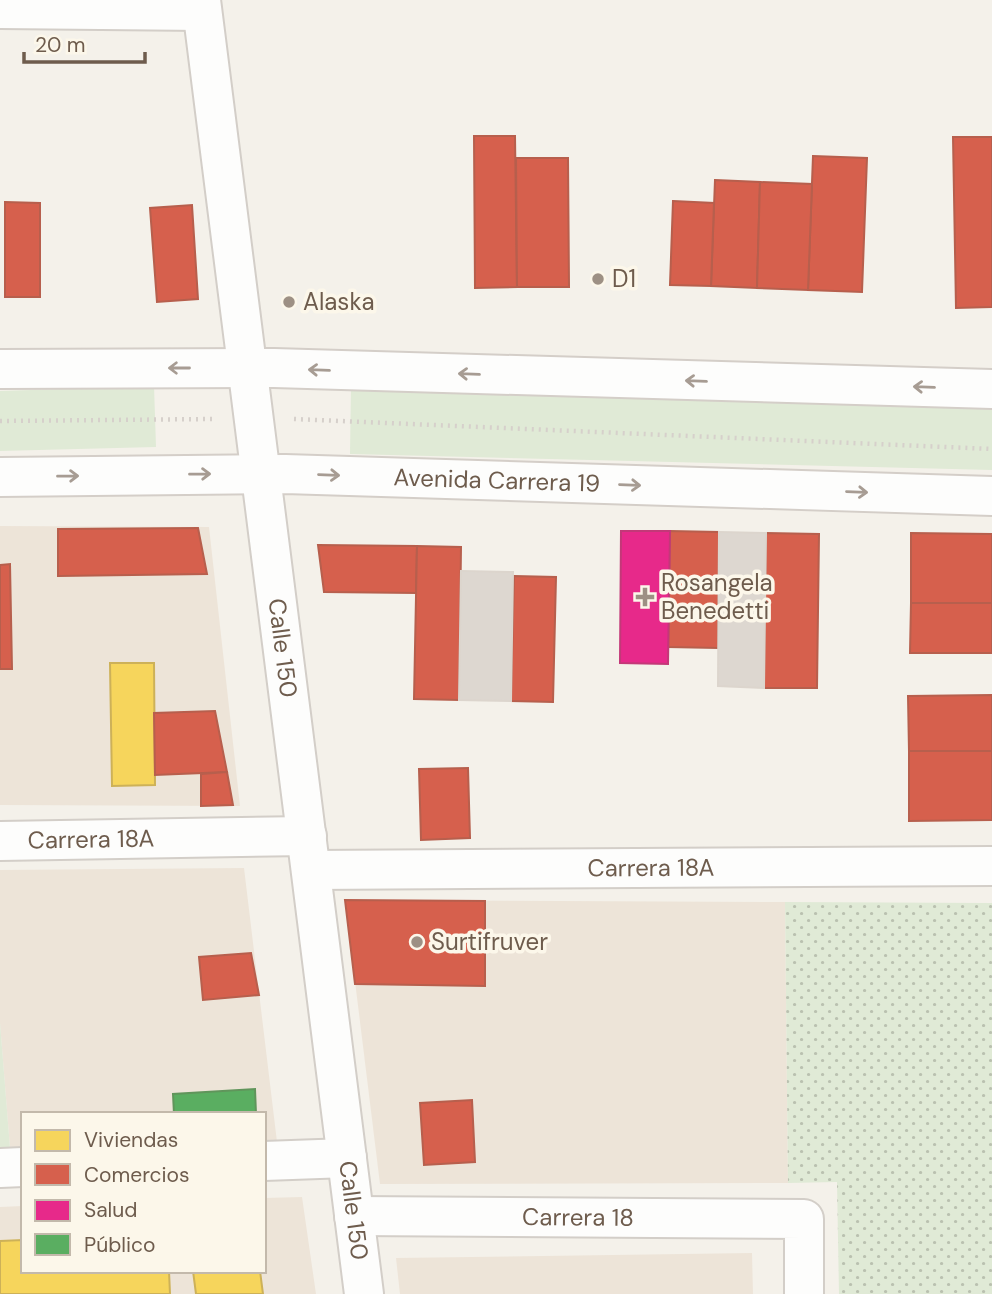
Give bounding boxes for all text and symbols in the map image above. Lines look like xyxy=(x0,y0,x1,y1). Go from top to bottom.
scale bar xyxy=(24,21,145,65)
text: 20 m xyxy=(35,31,86,59)
place label: D1 xyxy=(612,263,636,294)
marker: D1 xyxy=(590,271,606,287)
place label: Alaska xyxy=(303,286,374,317)
marker: Alaska xyxy=(281,294,297,310)
one-way arrow xyxy=(168,361,191,375)
one-way arrow xyxy=(307,363,330,376)
one-way arrow xyxy=(458,367,481,380)
one-way arrow xyxy=(685,374,708,387)
one-way arrow xyxy=(913,381,936,394)
street label: Avenida Carrera 19 xyxy=(393,461,601,499)
one-way arrow xyxy=(188,467,211,481)
one-way arrow xyxy=(317,468,340,482)
one-way arrow xyxy=(56,469,79,483)
one-way arrow xyxy=(618,478,641,491)
one-way arrow xyxy=(845,485,868,498)
place label: Rosangela Benedetti xyxy=(661,567,773,626)
marker: Rosangela Benedetti xyxy=(635,587,655,607)
street label: Calle 150 xyxy=(262,596,305,699)
street label: Carrera 18A xyxy=(27,822,155,856)
street label: Carrera 18A xyxy=(587,852,715,883)
place label: Surtifruver xyxy=(431,926,548,957)
marker: Surtifruver xyxy=(409,934,425,950)
legend xyxy=(21,1112,266,1273)
text: Viviendas xyxy=(84,1126,178,1154)
street label: Calle 150 xyxy=(332,1159,376,1262)
text: Comercios xyxy=(84,1161,190,1189)
text: Salud xyxy=(84,1196,138,1224)
street label: Carrera 18 xyxy=(522,1201,634,1233)
text: Público xyxy=(84,1231,156,1259)

